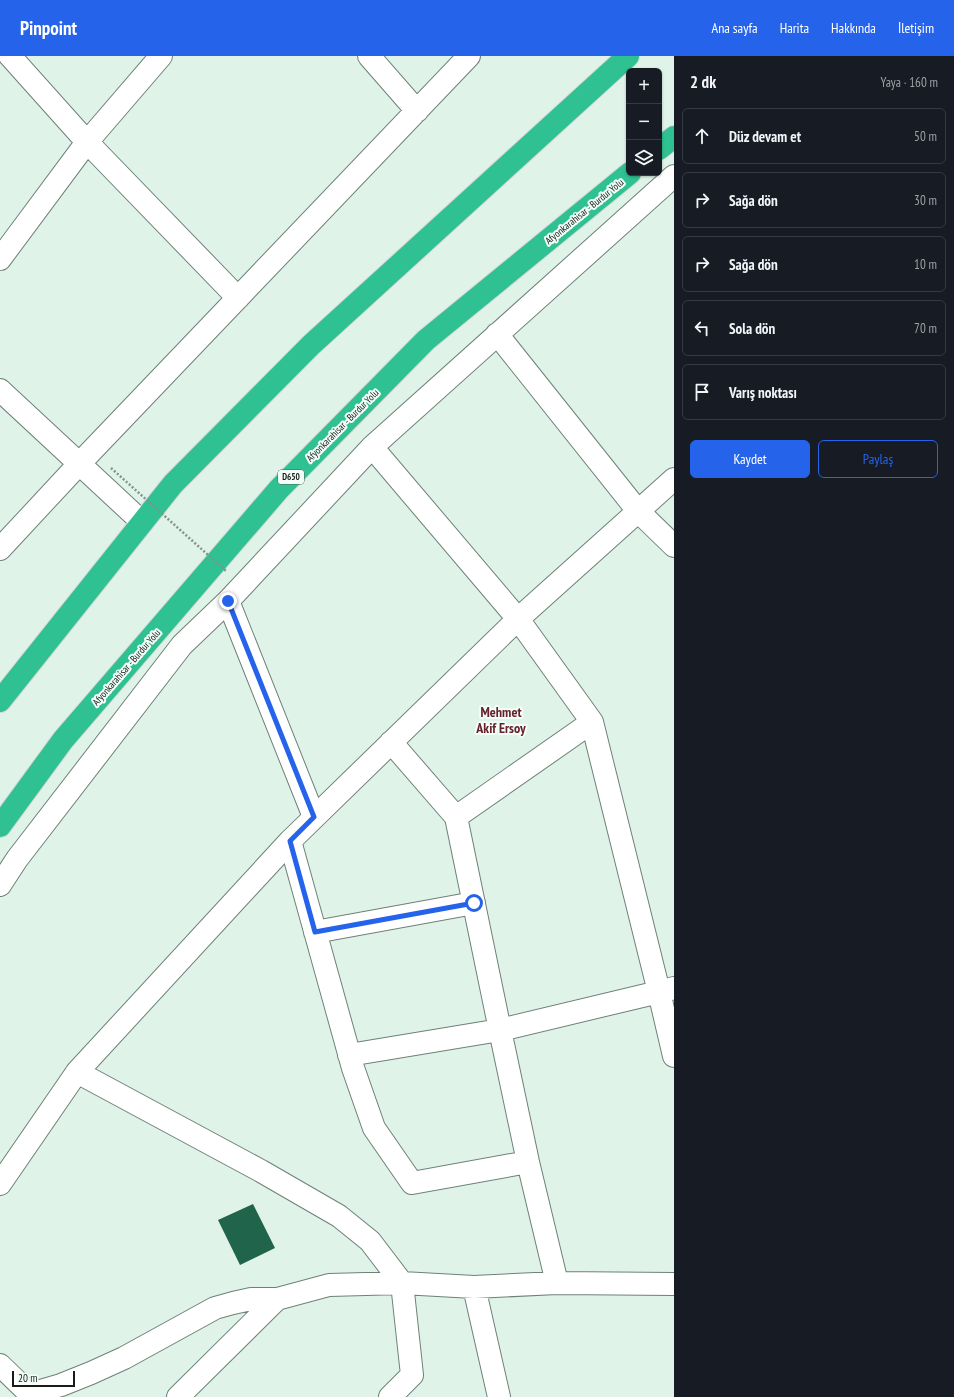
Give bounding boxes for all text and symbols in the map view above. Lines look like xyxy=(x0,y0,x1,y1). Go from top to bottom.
text: Pinpoint xyxy=(20,16,77,40)
text: Ana sayfa xyxy=(712,19,758,37)
text: Harita xyxy=(780,19,809,37)
text: Hakkında xyxy=(831,19,876,37)
text: İletişim xyxy=(898,19,934,37)
map controls xyxy=(626,68,662,176)
button: + xyxy=(626,68,662,104)
text: 2 dk xyxy=(690,71,716,93)
text: Yaya · 160 m xyxy=(881,74,938,91)
button: − xyxy=(626,104,662,140)
icon: ahead xyxy=(691,125,713,147)
text: Düz devam et xyxy=(729,127,801,146)
text: 50 m xyxy=(914,128,937,145)
button: layers xyxy=(626,140,662,176)
street label: Afyonkarahisar - Burdur Yolu xyxy=(542,176,626,247)
icon: right xyxy=(691,189,713,211)
text: Sağa dön xyxy=(729,191,778,210)
text: 30 m xyxy=(914,192,937,209)
icon: right xyxy=(691,253,713,275)
text: Sağa dön xyxy=(729,255,778,274)
text: 10 m xyxy=(914,256,937,273)
icon: left xyxy=(691,317,713,339)
text: Sola dön xyxy=(729,319,775,338)
text: 70 m xyxy=(914,320,937,337)
icon: arrive xyxy=(691,381,713,403)
text: Varış noktası xyxy=(729,383,797,402)
street label: Afyonkarahisar - Burdur Yolu xyxy=(303,386,381,464)
button: Kaydet xyxy=(690,440,810,478)
button: Paylaş xyxy=(818,440,938,478)
road number: D650 xyxy=(278,470,304,484)
route end xyxy=(219,592,237,610)
street label: Afyonkarahisar - Burdur Yolu xyxy=(90,626,163,708)
district label: Mehmet Akif Ersoy xyxy=(475,703,526,737)
route start xyxy=(465,894,483,912)
scale bar xyxy=(12,1369,75,1388)
text: 20 m xyxy=(18,1371,37,1385)

